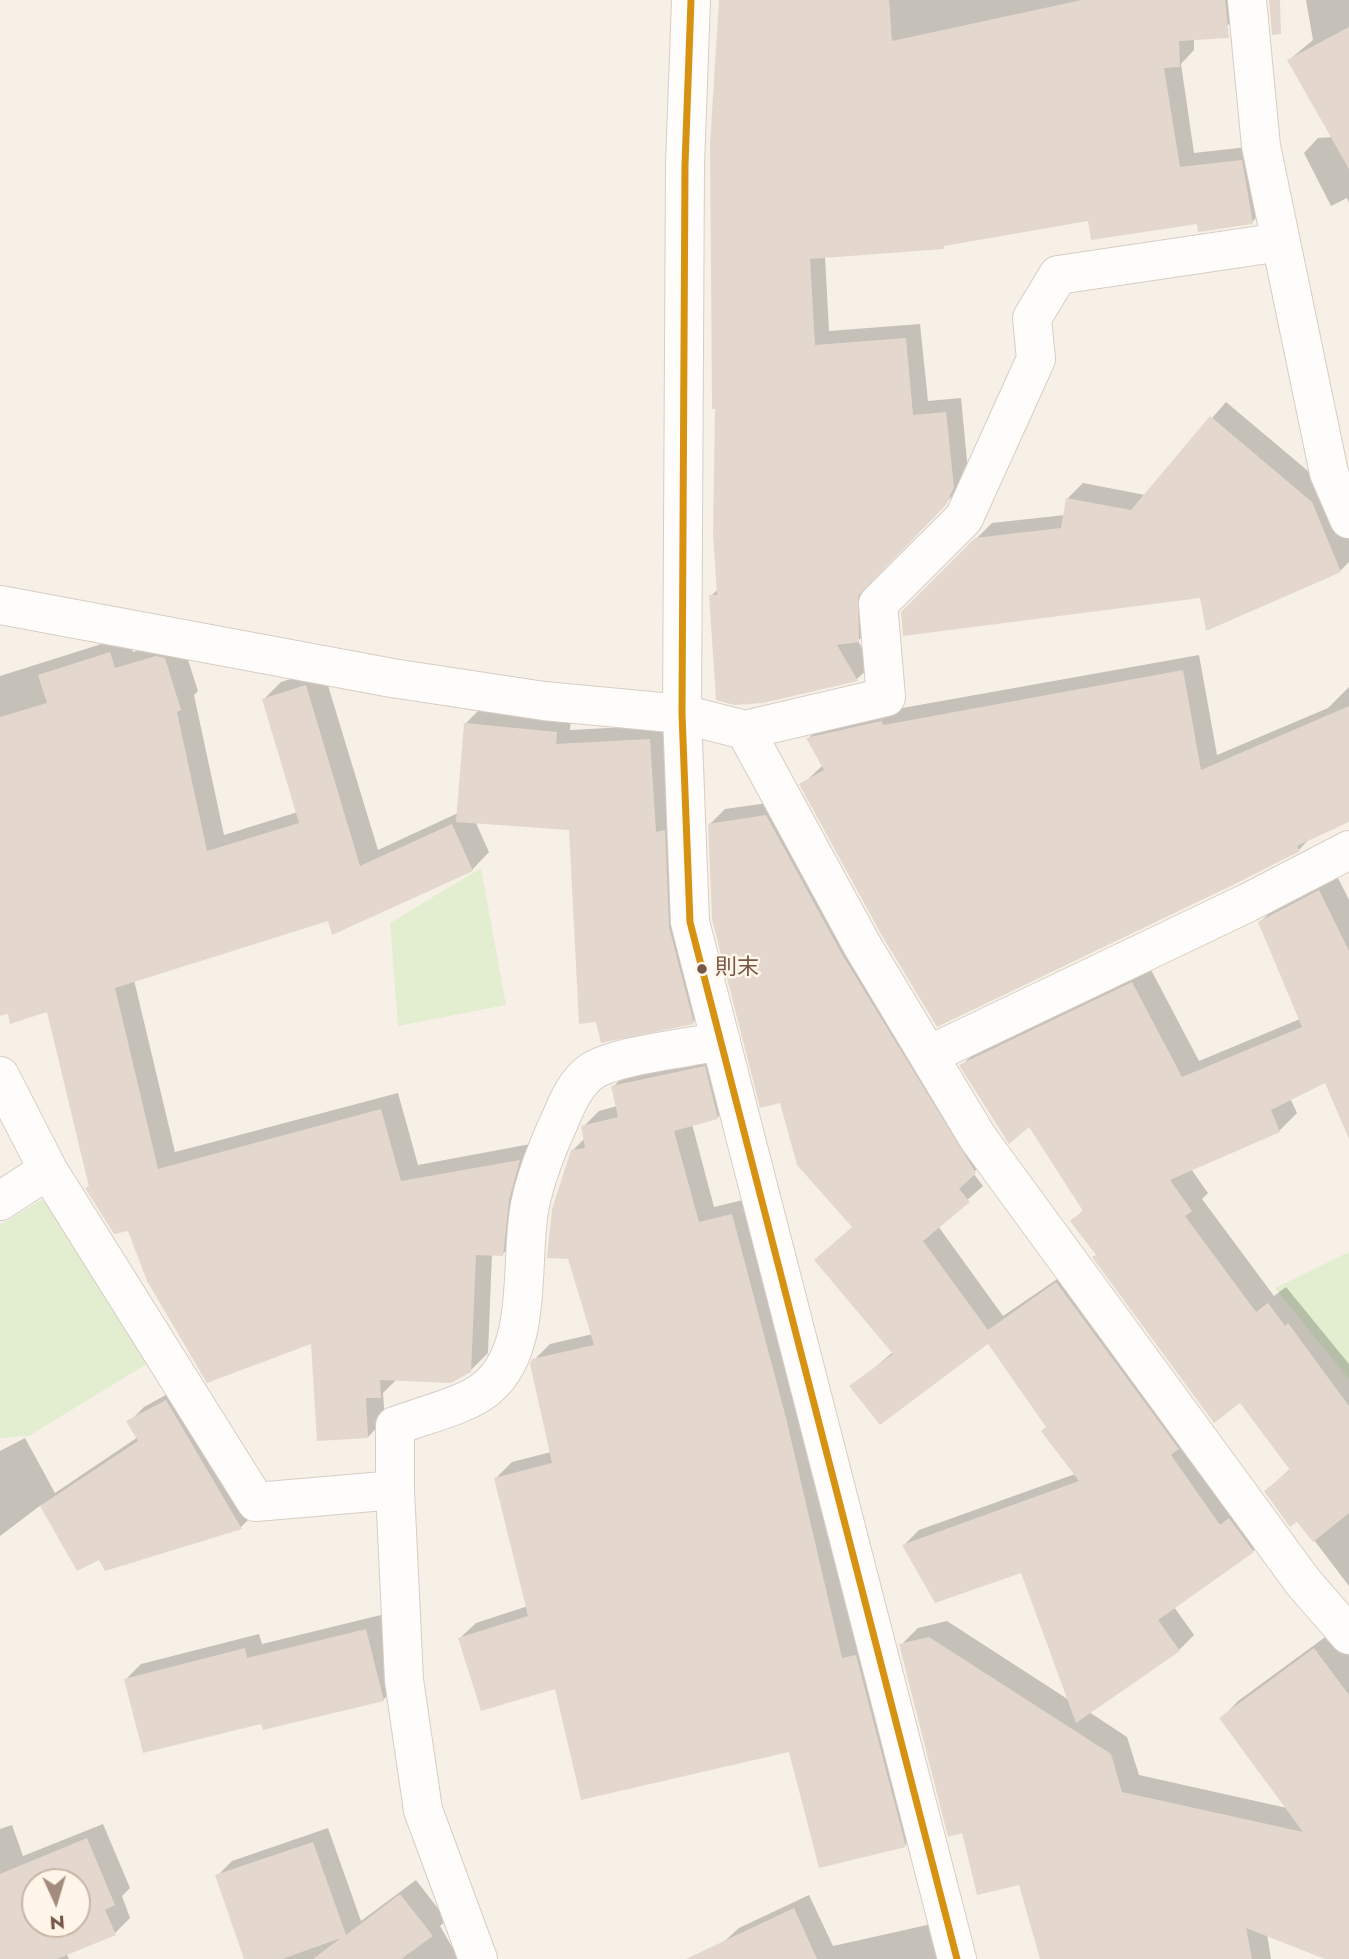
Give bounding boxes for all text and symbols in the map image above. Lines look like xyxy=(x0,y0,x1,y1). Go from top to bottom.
place label: 則末 xyxy=(715,956,759,982)
marker: 則末 xyxy=(695,962,709,976)
north arrow xyxy=(21,1868,91,1938)
text: N xyxy=(49,1908,66,1936)

